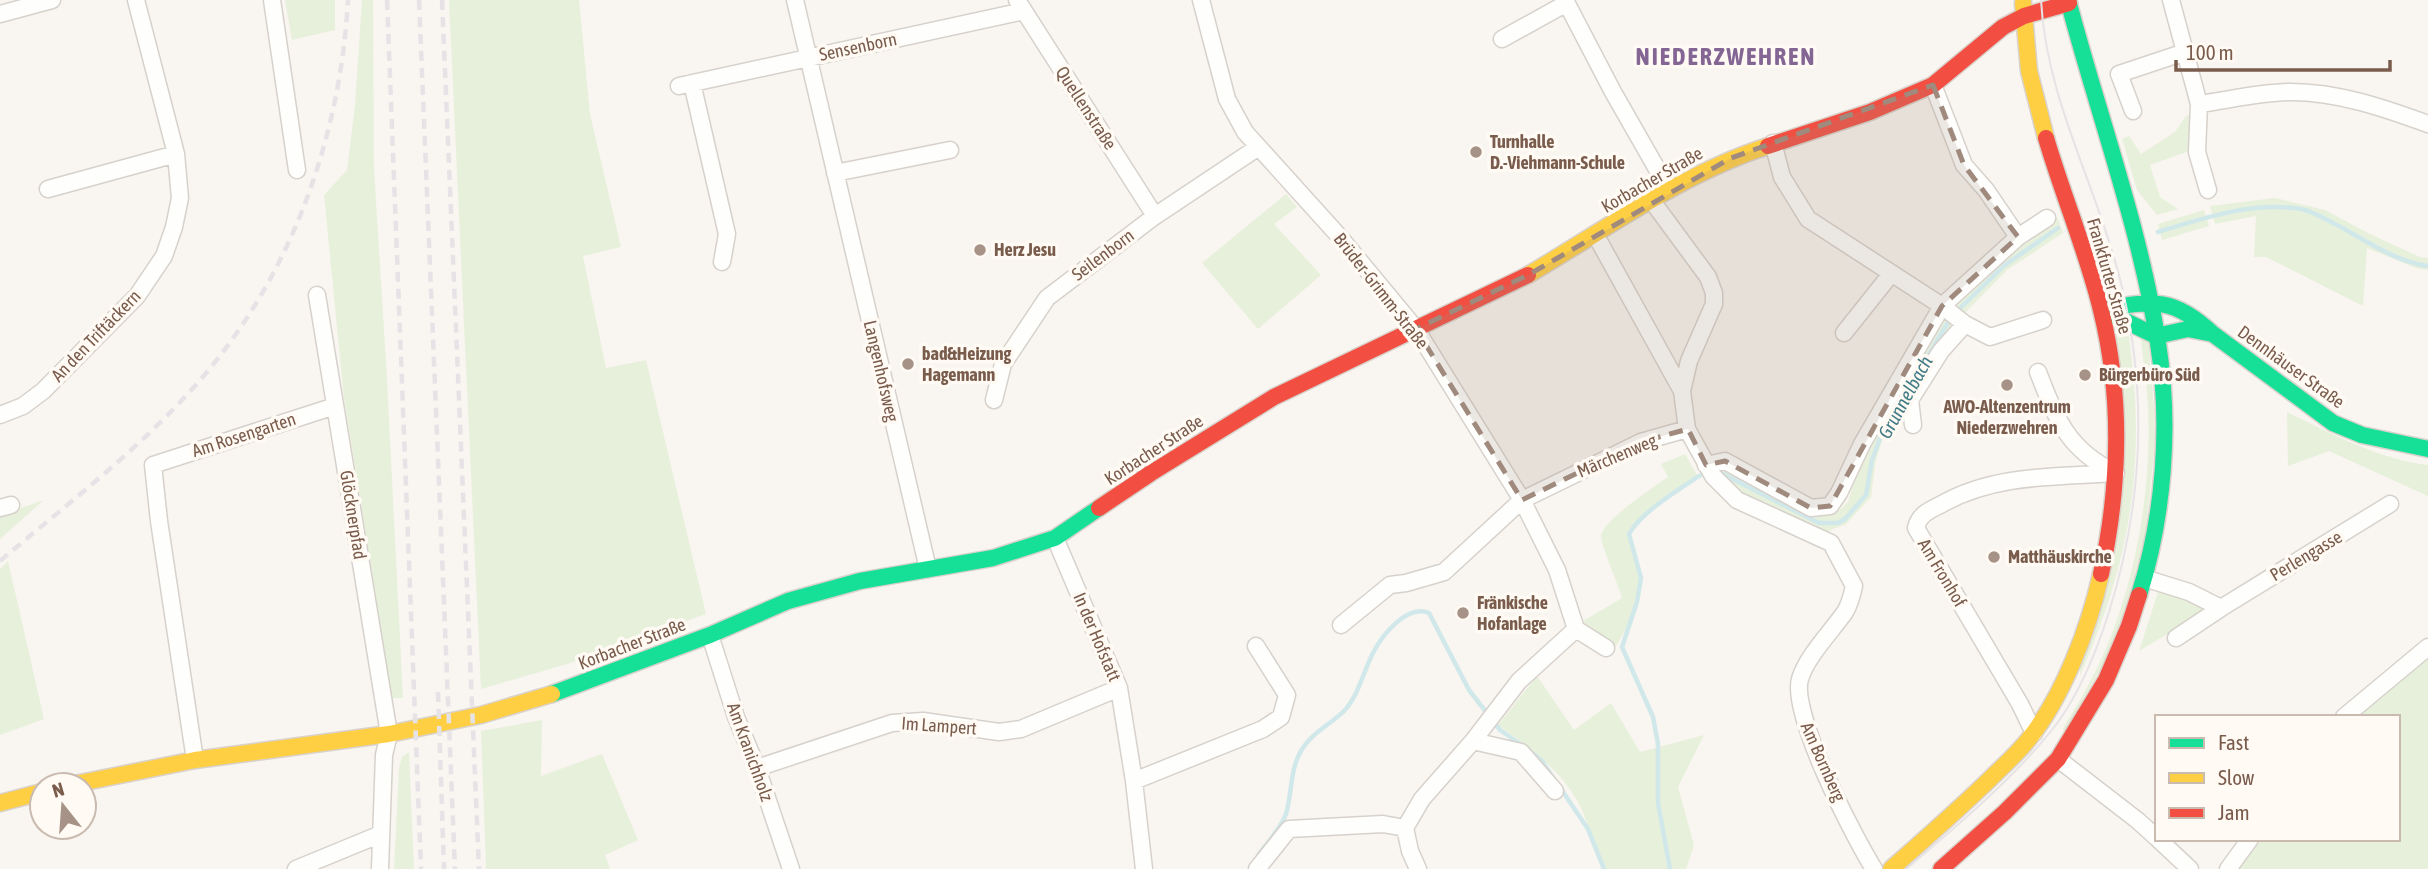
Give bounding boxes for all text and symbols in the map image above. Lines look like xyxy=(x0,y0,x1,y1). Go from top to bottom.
street label: Sensenborn xyxy=(817,28,899,65)
scale bar xyxy=(2176,28,2390,72)
text: 100 m xyxy=(2186,40,2234,64)
district label: NIEDERZWEHREN xyxy=(1636,43,1816,70)
street label: Quellenstraße xyxy=(1052,62,1121,153)
place label: Turnhalle D.-Viehmann-Schule xyxy=(1490,131,1625,173)
street label: Korbacher Straße xyxy=(1597,142,1706,217)
marker: Turnhalle D.-Viehmann-Schule xyxy=(1468,144,1484,160)
street label: Frankfurter Straße xyxy=(2083,216,2136,336)
street label: Seilenborn xyxy=(1067,224,1138,285)
street label: Brüder-Grimm-Straße xyxy=(1330,229,1433,353)
place label: Herz Jesu xyxy=(994,239,1056,260)
marker: Herz Jesu xyxy=(972,242,988,258)
street label: An den Triftäckern xyxy=(47,286,145,386)
street label: Langenhofsweg xyxy=(860,318,903,424)
street label: Dennhäuser Straße xyxy=(2234,321,2349,412)
place label: bad&Heizung Hagemann xyxy=(922,343,1011,385)
water label: Grunnelbach xyxy=(1873,352,1937,442)
marker: bad&Heizung Hagemann xyxy=(900,356,916,372)
place label: Bürgerbüro Süd xyxy=(2099,364,2200,385)
marker: Bürgerbüro Süd xyxy=(2077,367,2093,383)
marker: AWO-Altenzentrum Niederzwehren xyxy=(1999,377,2015,393)
place label: AWO-Altenzentrum Niederzwehren xyxy=(1942,396,2071,438)
street label: Am Rosengarten xyxy=(189,408,298,461)
street label: Korbacher Straße xyxy=(1101,410,1207,489)
street label: Märchenweg xyxy=(1574,429,1660,482)
street label: Glöcknerpfad xyxy=(336,469,371,561)
street label: Perlengasse xyxy=(2266,526,2346,585)
street label: Am Fronhof xyxy=(1914,535,1971,611)
place label: Matthäuskirche xyxy=(2008,546,2112,567)
marker: Matthäuskirche xyxy=(1986,549,2002,565)
street label: In der Hofstatt xyxy=(1069,589,1126,684)
place label: Fränkische Hofanlage xyxy=(1477,592,1548,634)
marker: Fränkische Hofanlage xyxy=(1455,605,1471,621)
street label: Korbacher Straße xyxy=(575,613,688,674)
street label: Am Kranichholz xyxy=(723,700,778,804)
street label: Im Lampert xyxy=(901,712,977,739)
legend xyxy=(2155,715,2400,841)
street label: Am Bornberg xyxy=(1797,719,1850,805)
text: Fast xyxy=(2218,730,2249,754)
text: Slow xyxy=(2218,765,2255,789)
north arrow xyxy=(28,771,98,841)
text: N xyxy=(49,778,67,802)
text: Jam xyxy=(2218,800,2250,824)

